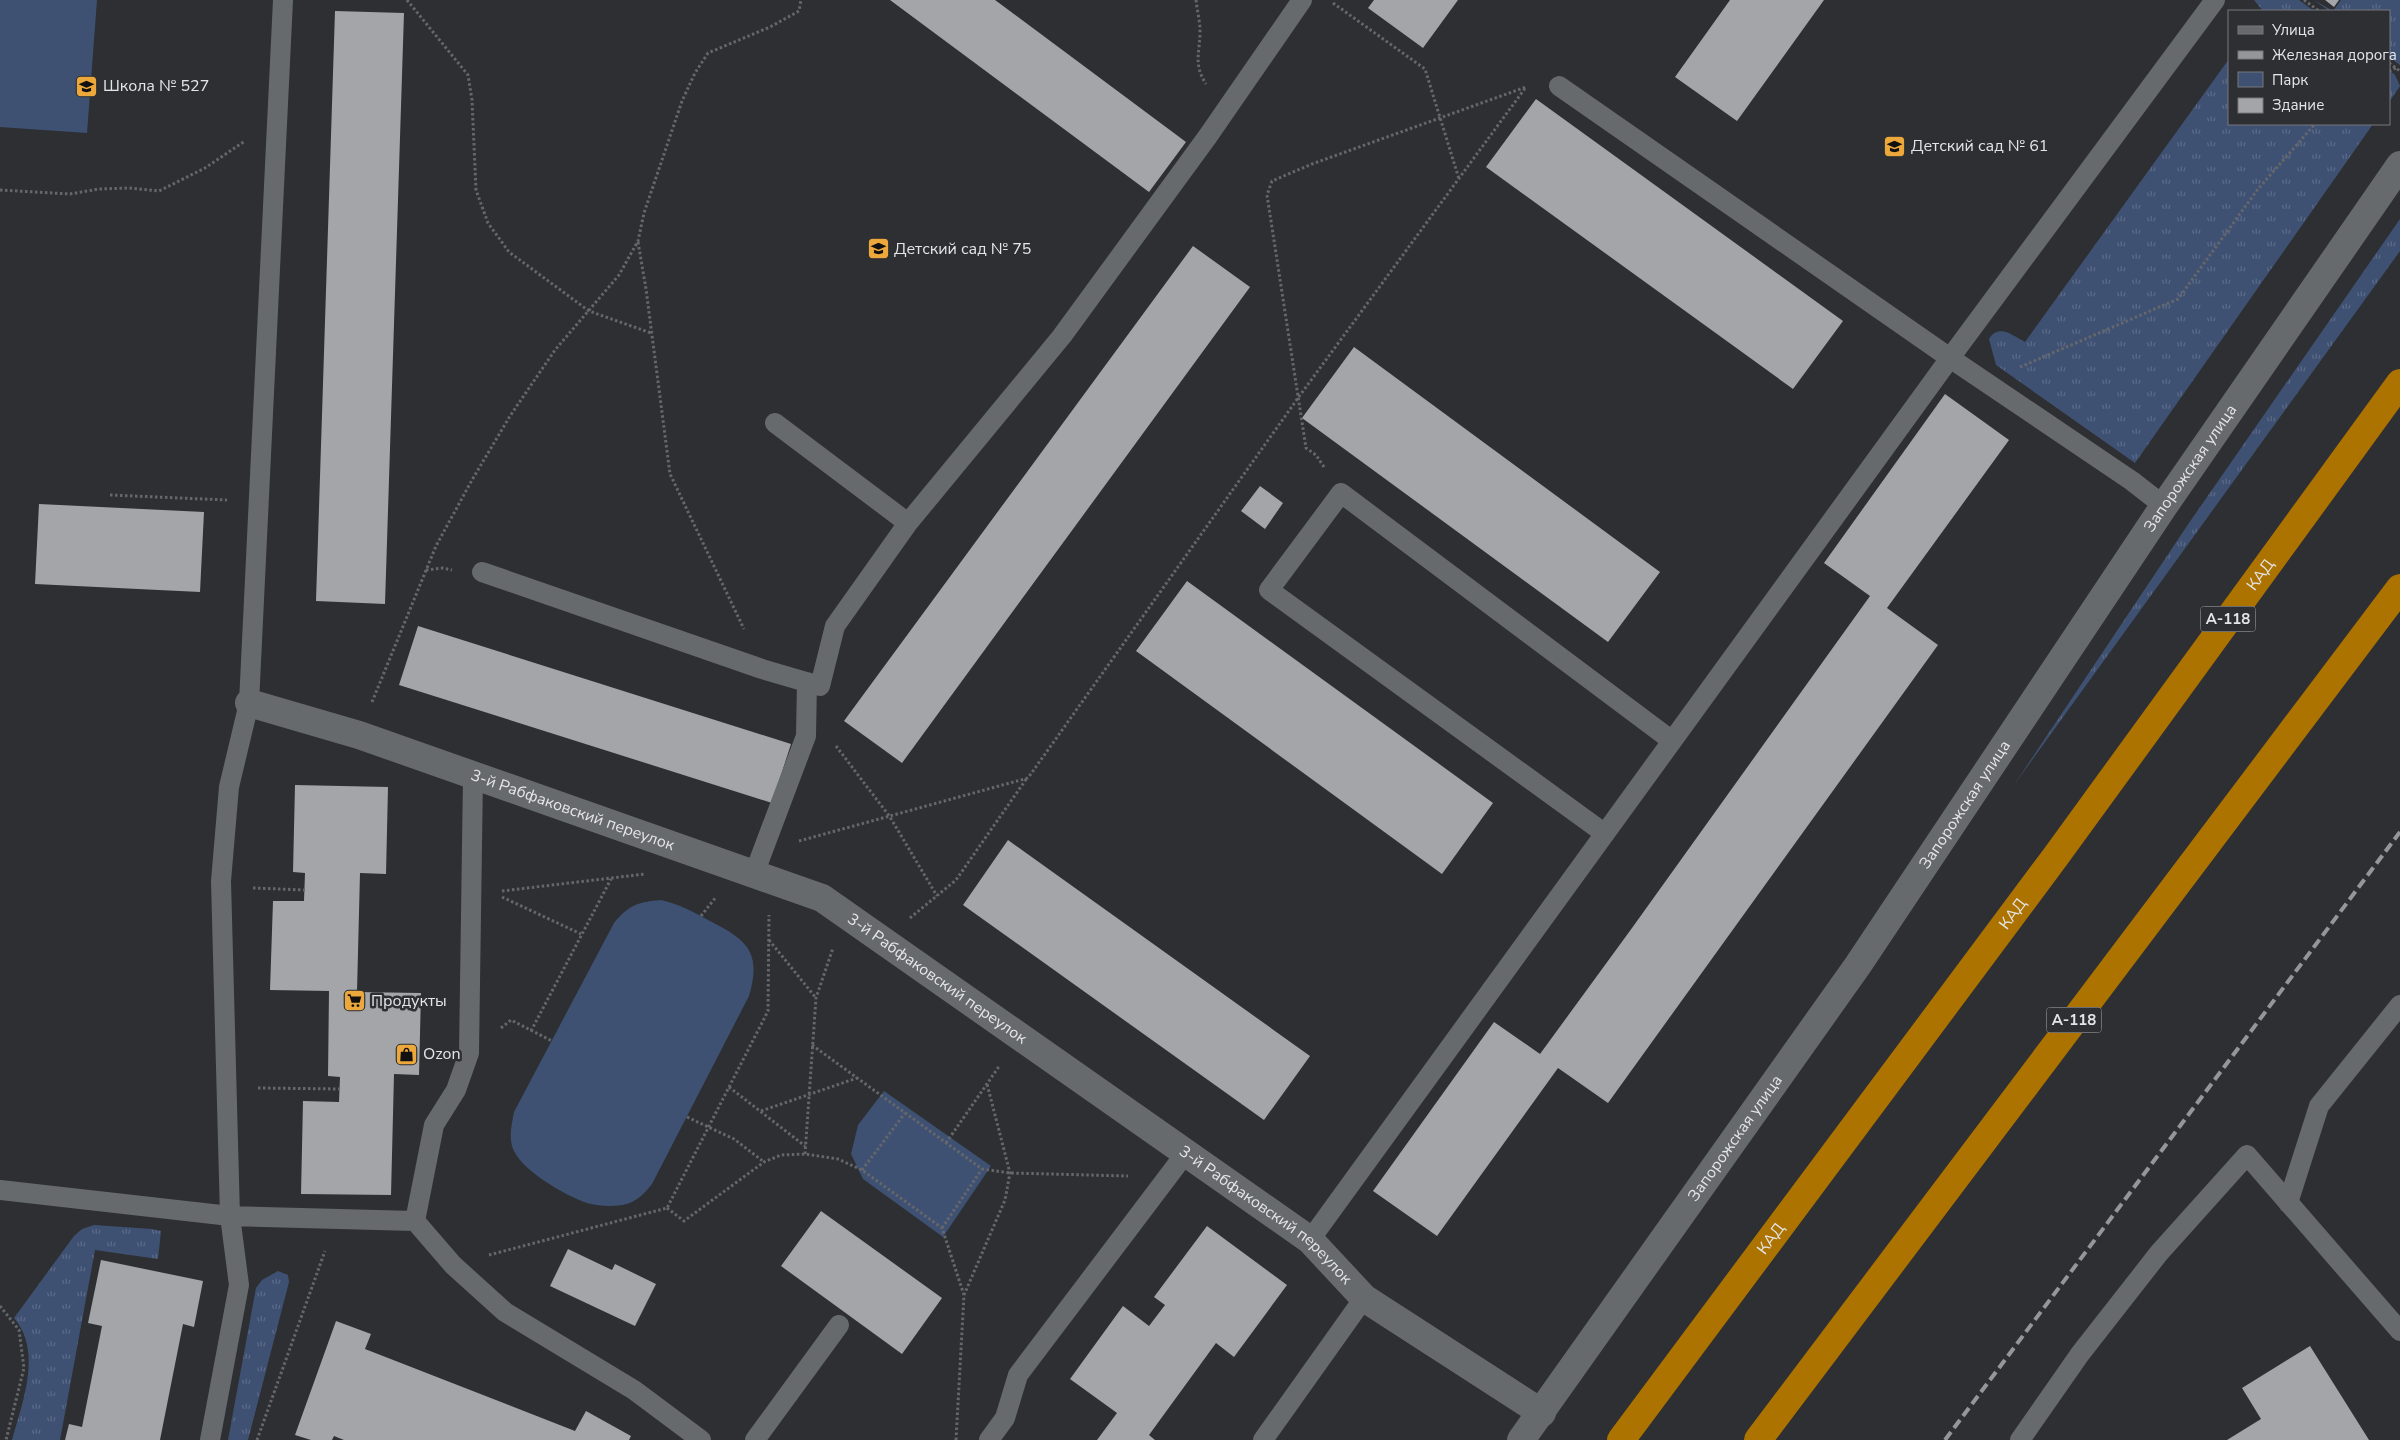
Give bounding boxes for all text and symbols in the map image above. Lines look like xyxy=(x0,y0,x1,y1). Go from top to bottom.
legend xyxy=(2228,10,2390,125)
text: Улица xyxy=(2271,20,2315,40)
text: Железная дорога xyxy=(2272,45,2397,65)
text: Парк xyxy=(2272,70,2308,90)
school or university icon: Школа № 527 xyxy=(75,74,99,98)
place label: Школа № 527 xyxy=(103,75,209,97)
text: Здание xyxy=(2272,95,2324,115)
school or university icon: Детский сад № 61 xyxy=(1883,134,1907,158)
place label: Детский сад № 61 xyxy=(1911,135,2048,157)
school or university icon: Детский сад № 75 xyxy=(866,237,890,261)
place label: Детский сад № 75 xyxy=(894,238,1031,260)
street label: Запорожская улица xyxy=(2139,400,2242,536)
street label: КАД xyxy=(2242,554,2280,595)
road number: А-118 xyxy=(2200,606,2256,632)
street label: Запорожская улица xyxy=(1914,736,2016,873)
street label: 3-й Рабфаковский переулок xyxy=(468,764,678,856)
street label: КАД xyxy=(1994,893,2032,934)
street label: 3-й Рабфаковский переулок xyxy=(843,908,1032,1050)
supermarket icon: Продукты xyxy=(343,989,367,1013)
place label: Продукты xyxy=(371,990,447,1012)
road number: А-118 xyxy=(2046,1008,2102,1032)
shop icon: Ozon xyxy=(395,1042,419,1066)
place label: Ozon xyxy=(423,1043,461,1065)
street label: Запорожская улица xyxy=(1683,1071,1788,1206)
street label: 3-й Рабфаковский переулок xyxy=(1175,1141,1357,1290)
street label: КАД xyxy=(1752,1218,1790,1259)

